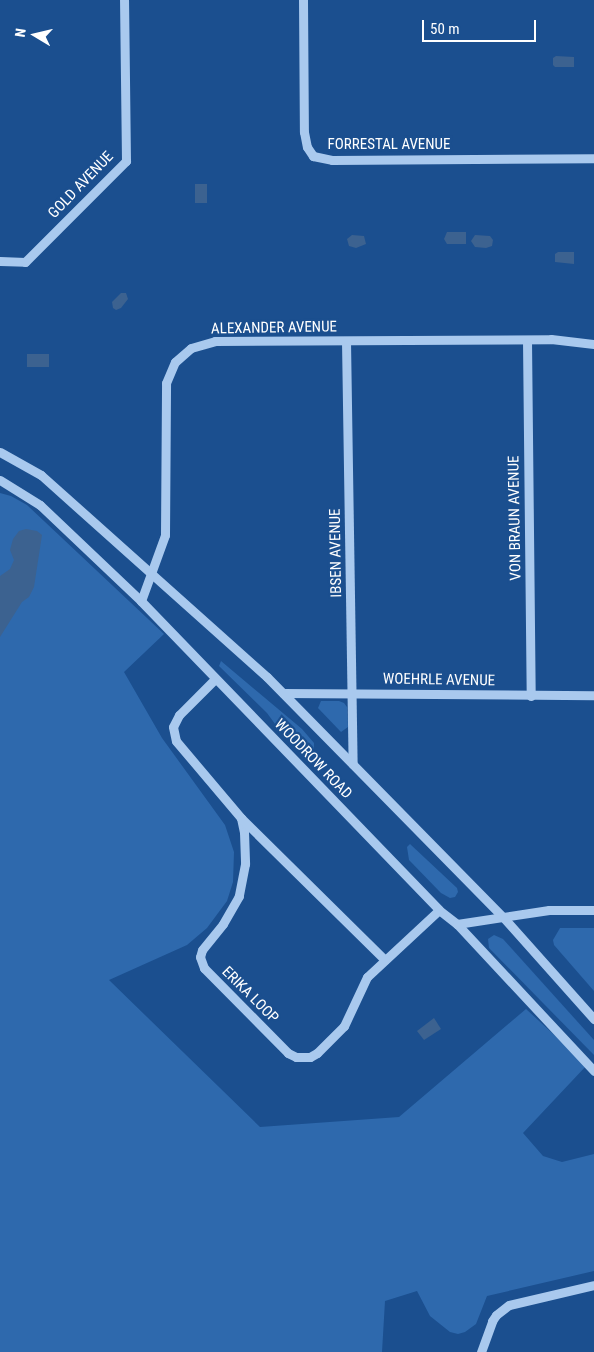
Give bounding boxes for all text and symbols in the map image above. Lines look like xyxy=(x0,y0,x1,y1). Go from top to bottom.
north arrow xyxy=(10,10,60,60)
scale bar xyxy=(424,10,538,42)
text: 50 m xyxy=(430,20,460,38)
text: N xyxy=(12,27,29,38)
street label: FORRESTAL AVENUE xyxy=(328,136,450,154)
street label: GOLD AVENUE xyxy=(45,148,117,222)
street label: ALEXANDER AVENUE xyxy=(211,318,337,338)
street label: VON BRAUN AVENUE xyxy=(505,455,525,581)
street label: IBSEN AVENUE xyxy=(326,508,346,598)
street label: WOEHRLE AVENUE xyxy=(383,670,495,690)
street label: WOODROW ROAD xyxy=(270,715,356,803)
street label: ERIKA LOOP xyxy=(218,963,282,1027)

